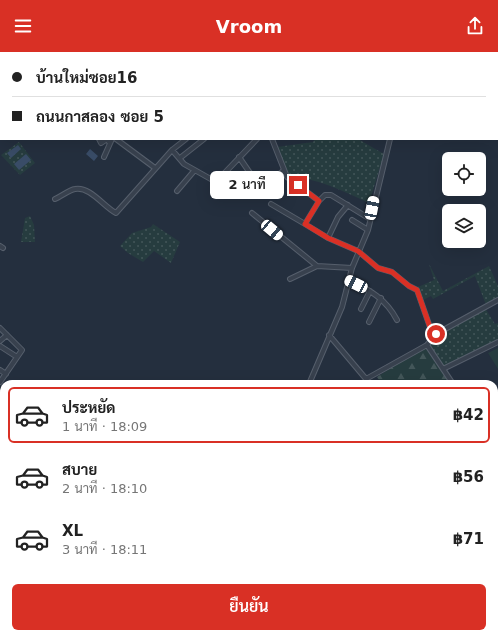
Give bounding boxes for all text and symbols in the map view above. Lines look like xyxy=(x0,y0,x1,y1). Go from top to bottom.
icon: menu xyxy=(12,15,34,37)
icon: share xyxy=(464,15,486,37)
text: Vroom xyxy=(216,16,282,37)
text: บ้านใหม่ซอย16 xyxy=(36,69,137,87)
text: ถนนกาสลอง ซอย 5 xyxy=(36,108,164,126)
map controls xyxy=(442,152,486,248)
button: locate xyxy=(442,152,486,196)
callout: 2 นาที xyxy=(210,171,284,199)
route end xyxy=(289,176,307,194)
text: 2 นาที xyxy=(228,177,266,192)
car xyxy=(364,195,380,221)
button: layers xyxy=(442,204,486,248)
car xyxy=(259,218,285,242)
car xyxy=(343,273,369,295)
route start xyxy=(427,325,445,343)
icon: car xyxy=(14,397,50,433)
text: ประหยัด xyxy=(62,399,115,417)
text: ฿42 xyxy=(453,406,484,424)
text: 1 นาที · 18:09 xyxy=(62,419,147,434)
icon: car xyxy=(14,459,50,495)
text: สบาย xyxy=(62,461,97,479)
text: ฿56 xyxy=(453,468,484,486)
text: 2 นาที · 18:10 xyxy=(62,481,147,496)
icon: car xyxy=(14,521,50,557)
text: XL xyxy=(62,522,83,540)
text: ฿71 xyxy=(453,530,484,548)
text: 3 นาที · 18:11 xyxy=(62,542,147,557)
button: ยืนยัน xyxy=(12,584,486,630)

